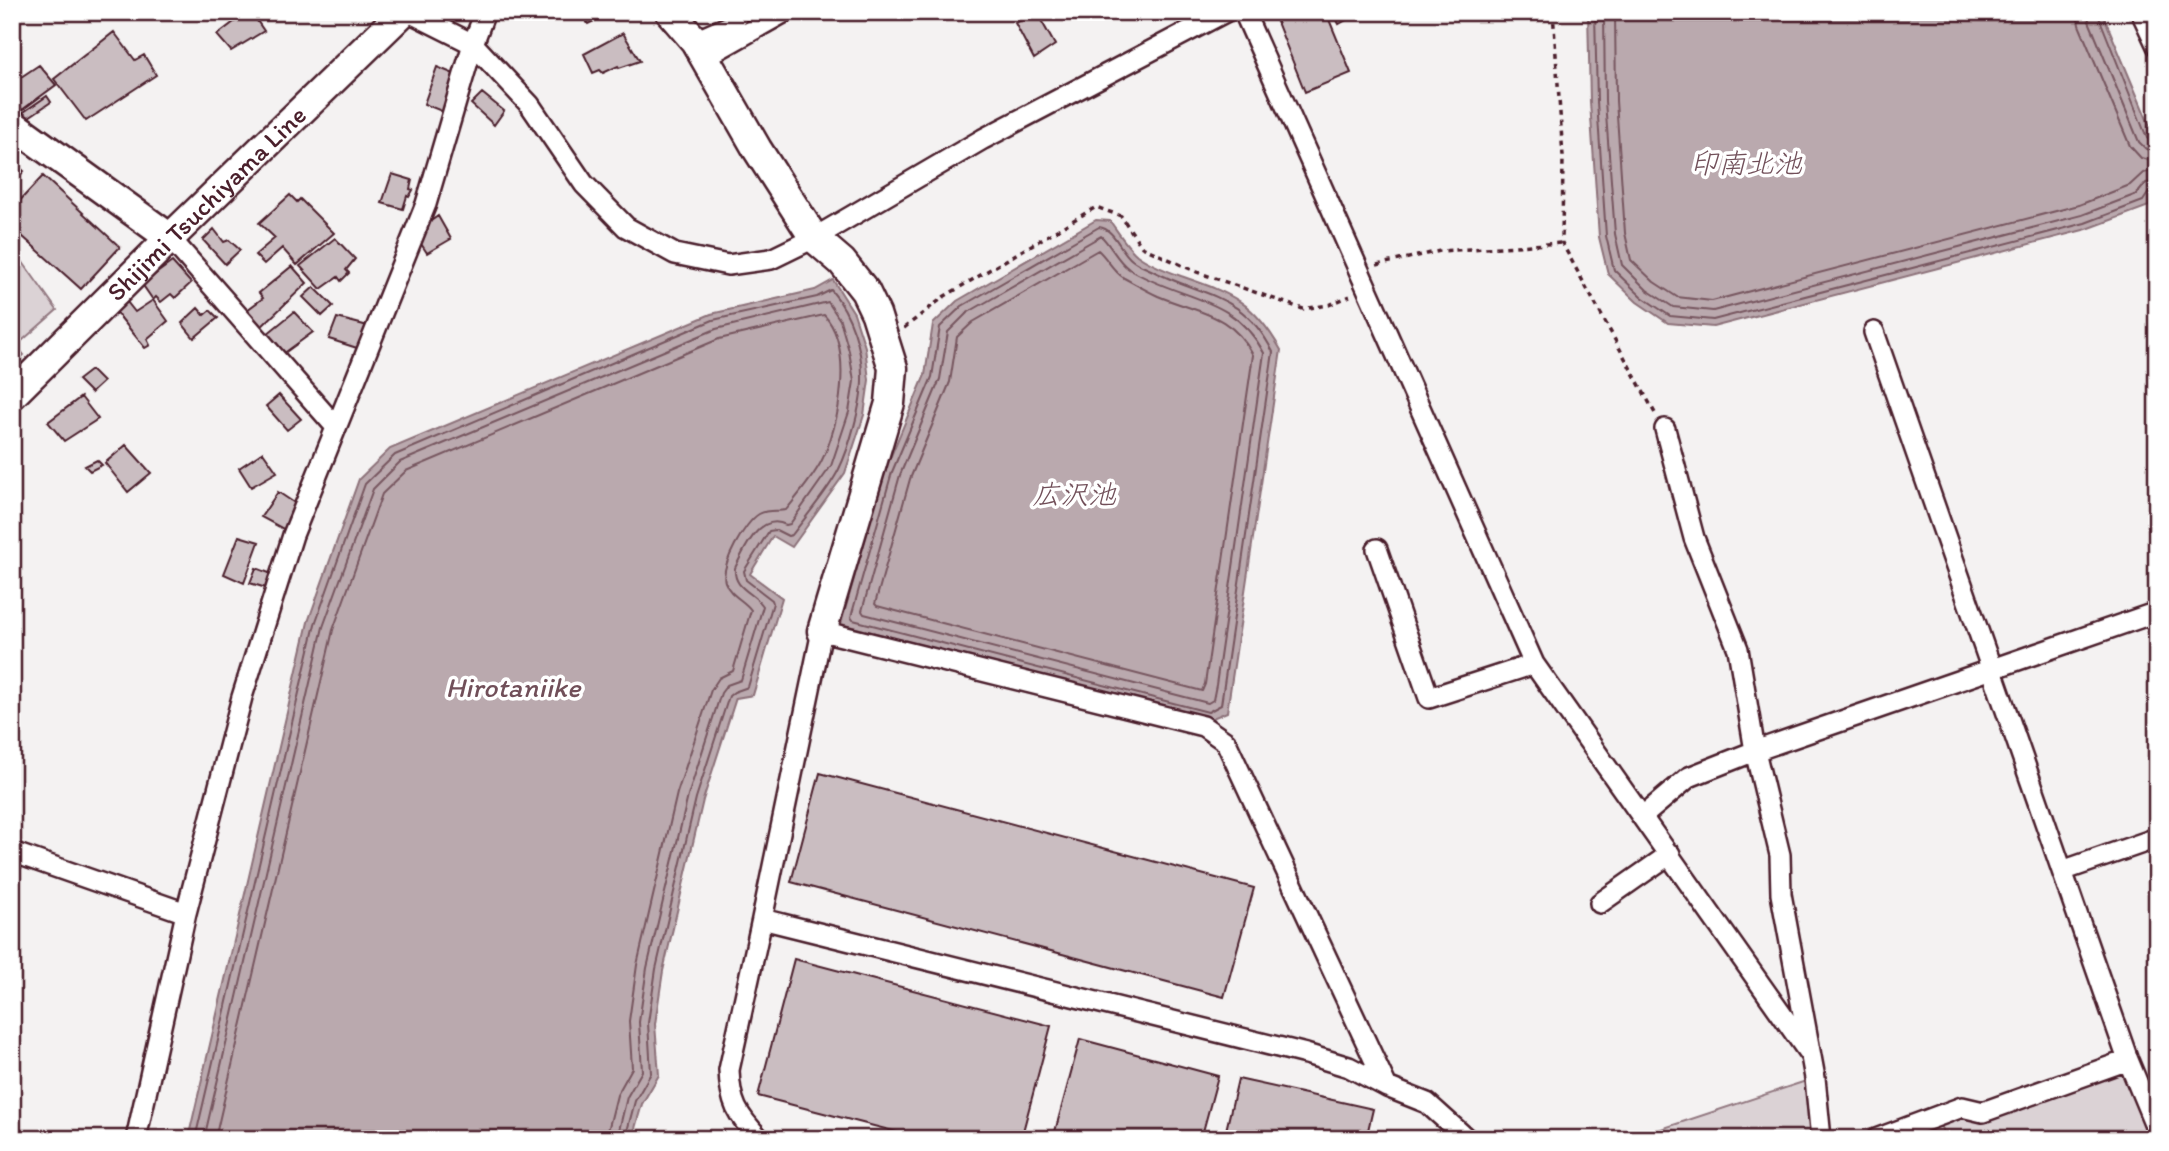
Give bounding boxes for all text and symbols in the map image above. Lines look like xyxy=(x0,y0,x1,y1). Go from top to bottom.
street label: Shijimi Tsuchiyama Line xyxy=(100,99,313,308)
water label: 印南北池 xyxy=(1690,146,1803,180)
water label: 広沢池 xyxy=(1032,477,1117,511)
water label: Hirotaniike xyxy=(445,670,582,704)

